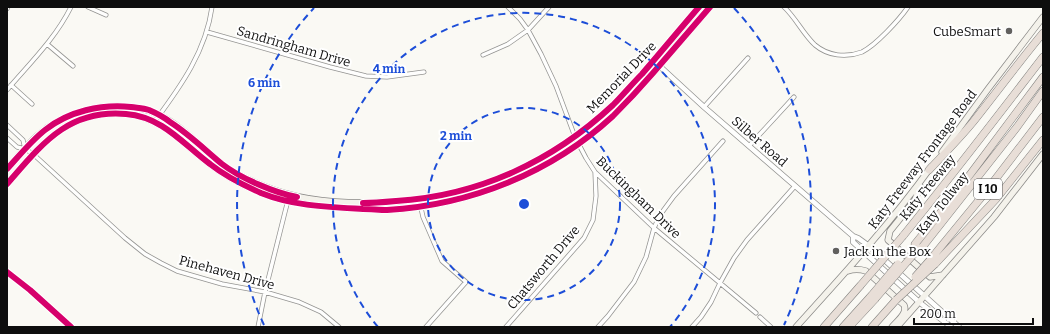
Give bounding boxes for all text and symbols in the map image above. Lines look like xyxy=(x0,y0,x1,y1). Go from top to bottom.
street label: Sandringham Drive xyxy=(235,23,352,70)
place label: CubeSmart xyxy=(933,24,1001,39)
marker: CubeSmart xyxy=(1004,26,1014,36)
street label: Memorial Drive xyxy=(584,39,659,116)
text: 4 min xyxy=(373,62,405,76)
text: 6 min xyxy=(248,76,280,90)
street label: Katy Freeway Frontage Road xyxy=(865,86,979,232)
street label: Silber Road xyxy=(729,113,791,170)
text: 2 min xyxy=(440,129,472,143)
street label: Katy Freeway xyxy=(896,151,958,223)
street label: Buckingham Drive xyxy=(593,153,684,241)
street label: Katy Tollway xyxy=(913,169,972,238)
road number: I 10 xyxy=(974,179,1002,199)
centre of rings xyxy=(517,197,531,211)
street label: Chatsworth Drive xyxy=(504,222,583,312)
place label: Jack in the Box xyxy=(843,244,931,259)
marker: Jack in the Box xyxy=(831,246,841,256)
street label: Pinehaven Drive xyxy=(177,253,276,292)
scale bar xyxy=(914,300,1033,326)
text: 200 m xyxy=(920,307,956,321)

